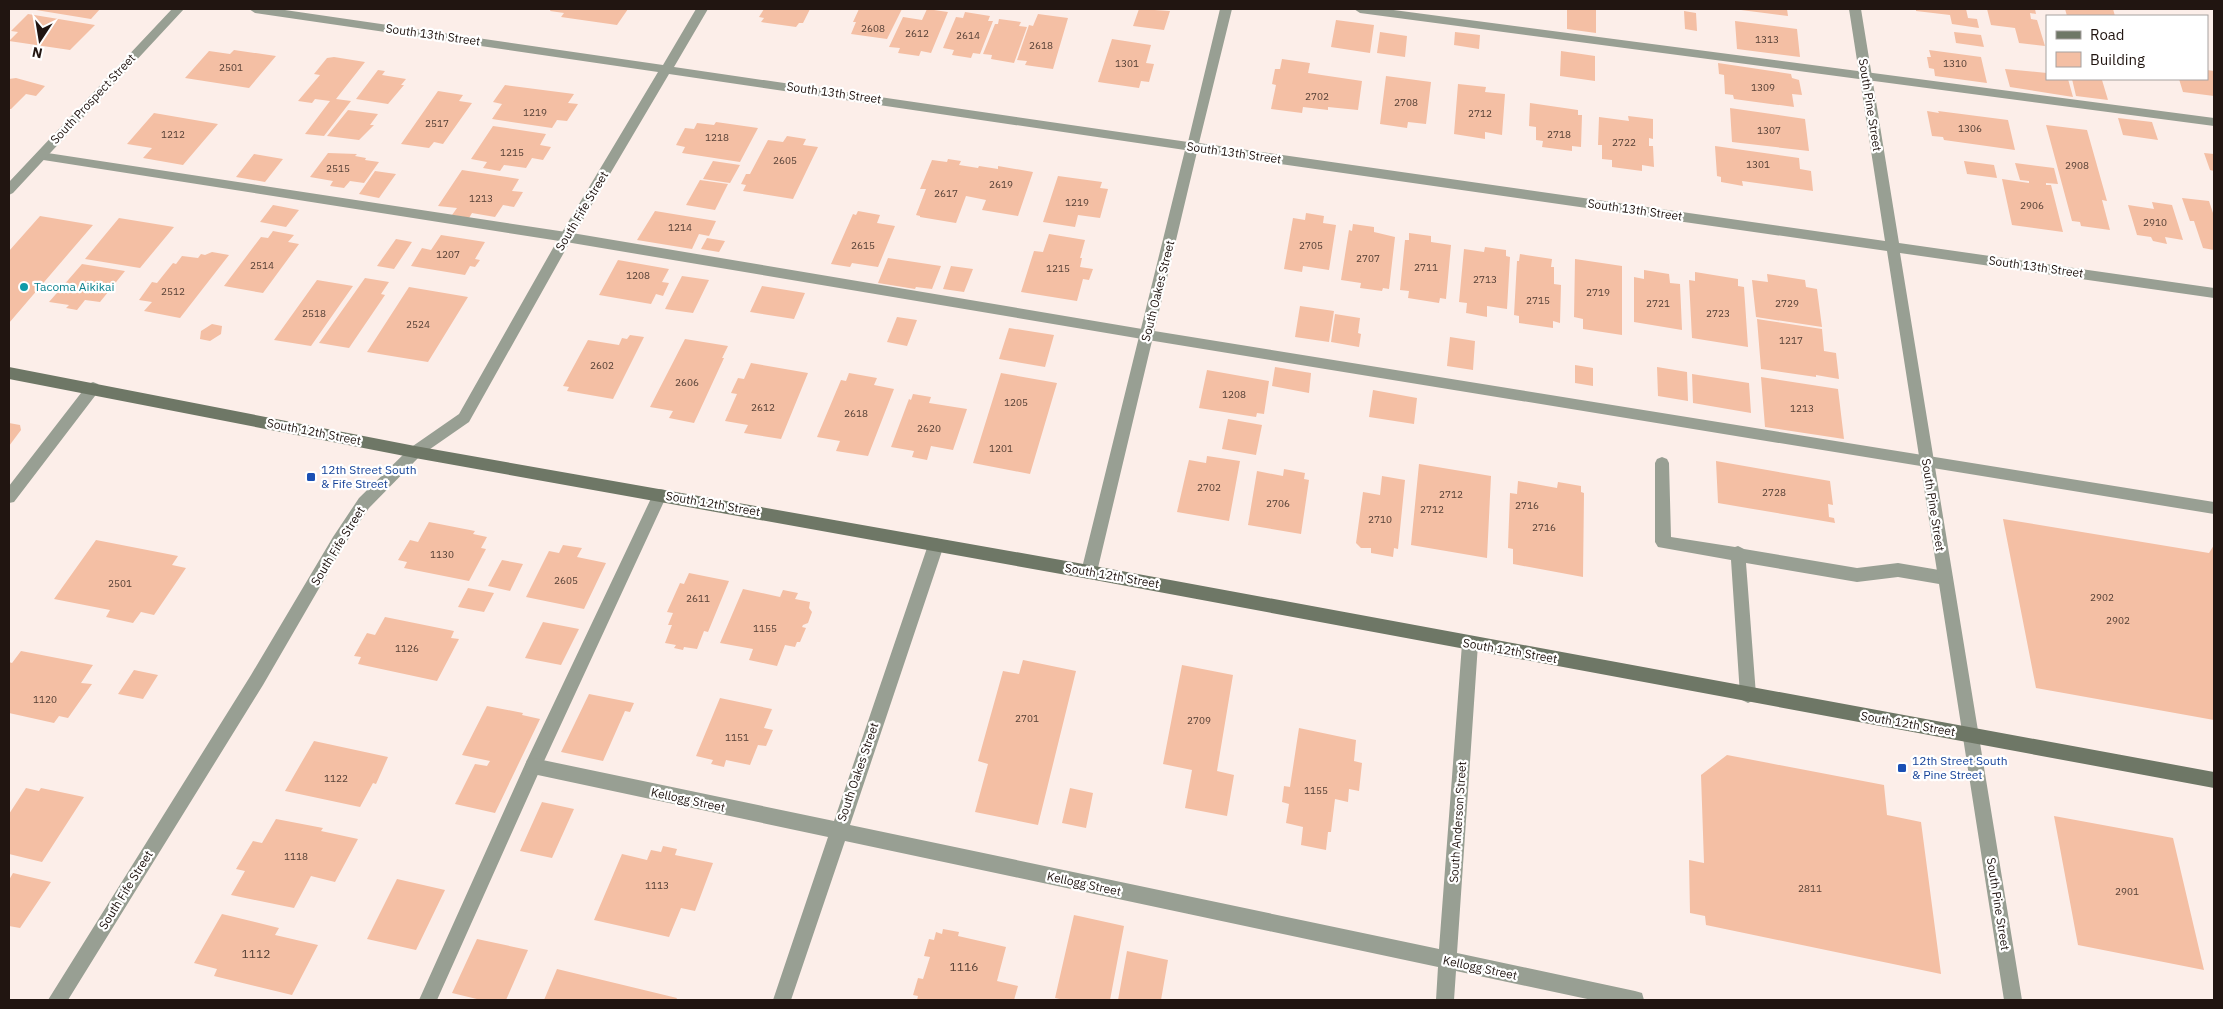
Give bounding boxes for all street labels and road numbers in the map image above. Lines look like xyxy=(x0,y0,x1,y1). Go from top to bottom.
street label: South 13th Street xyxy=(385,20,481,49)
street label: South Prospect Street xyxy=(47,50,138,147)
street label: South Pine Street xyxy=(1856,57,1885,152)
street label: South 13th Street xyxy=(786,78,882,107)
street label: South 13th Street xyxy=(1186,138,1282,167)
street label: South Fife Street xyxy=(552,168,611,253)
street label: South 13th Street xyxy=(1587,195,1683,224)
street label: South Oakes Street xyxy=(1138,239,1177,343)
street label: South 13th Street xyxy=(1988,252,2084,281)
street label: South 12th Street xyxy=(266,415,362,448)
street label: South Pine Street xyxy=(1919,457,1948,552)
street label: South 12th Street xyxy=(665,488,761,519)
street label: South Fife Street xyxy=(307,503,368,588)
street label: South 12th Street xyxy=(1064,560,1160,591)
street label: South 12th Street xyxy=(1462,635,1558,666)
street label: South 12th Street xyxy=(1860,708,1956,739)
street label: South Oakes Street xyxy=(834,720,881,823)
street label: South Anderson Street xyxy=(1446,761,1469,883)
street label: Kellogg Street xyxy=(650,784,727,815)
street label: South Fife Street xyxy=(95,847,156,932)
street label: South Pine Street xyxy=(1984,856,2013,951)
street label: Kellogg Street xyxy=(1046,868,1123,899)
street label: Kellogg Street xyxy=(1442,952,1519,983)

